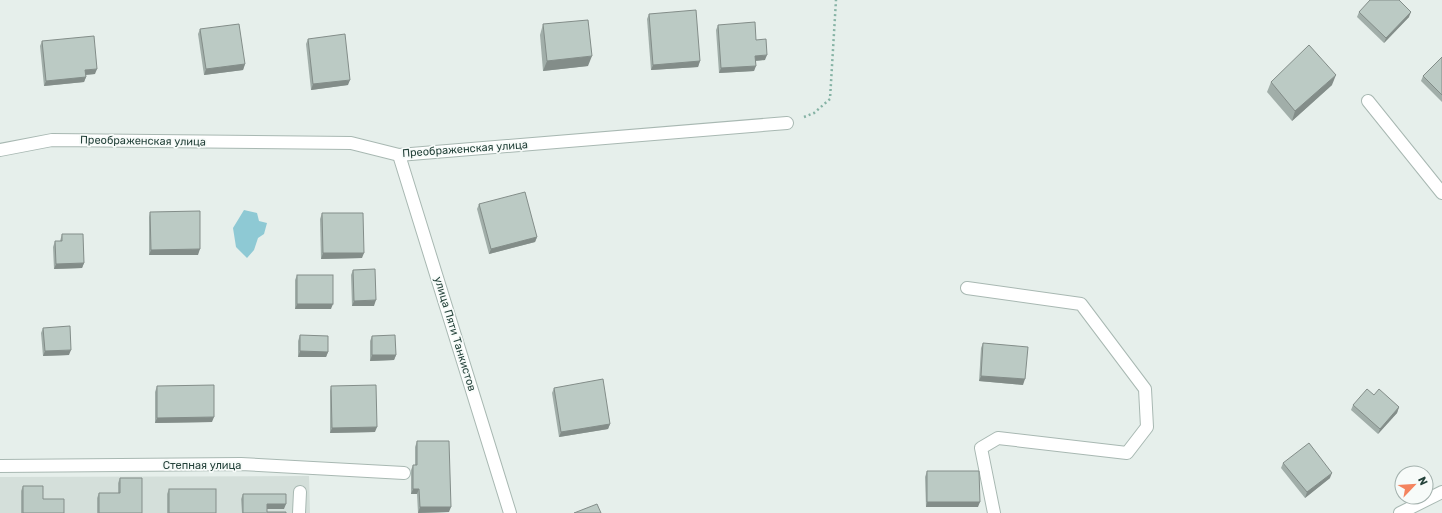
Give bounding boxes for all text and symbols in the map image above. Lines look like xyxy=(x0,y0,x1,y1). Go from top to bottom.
street label: Преображенская улица xyxy=(80,133,206,149)
street label: Преображенская улица xyxy=(402,138,528,160)
street label: улица Пяти Танкистов xyxy=(431,275,479,393)
street label: Степная улица xyxy=(163,459,241,472)
north arrow xyxy=(1394,465,1434,505)
text: N xyxy=(1415,475,1430,487)

